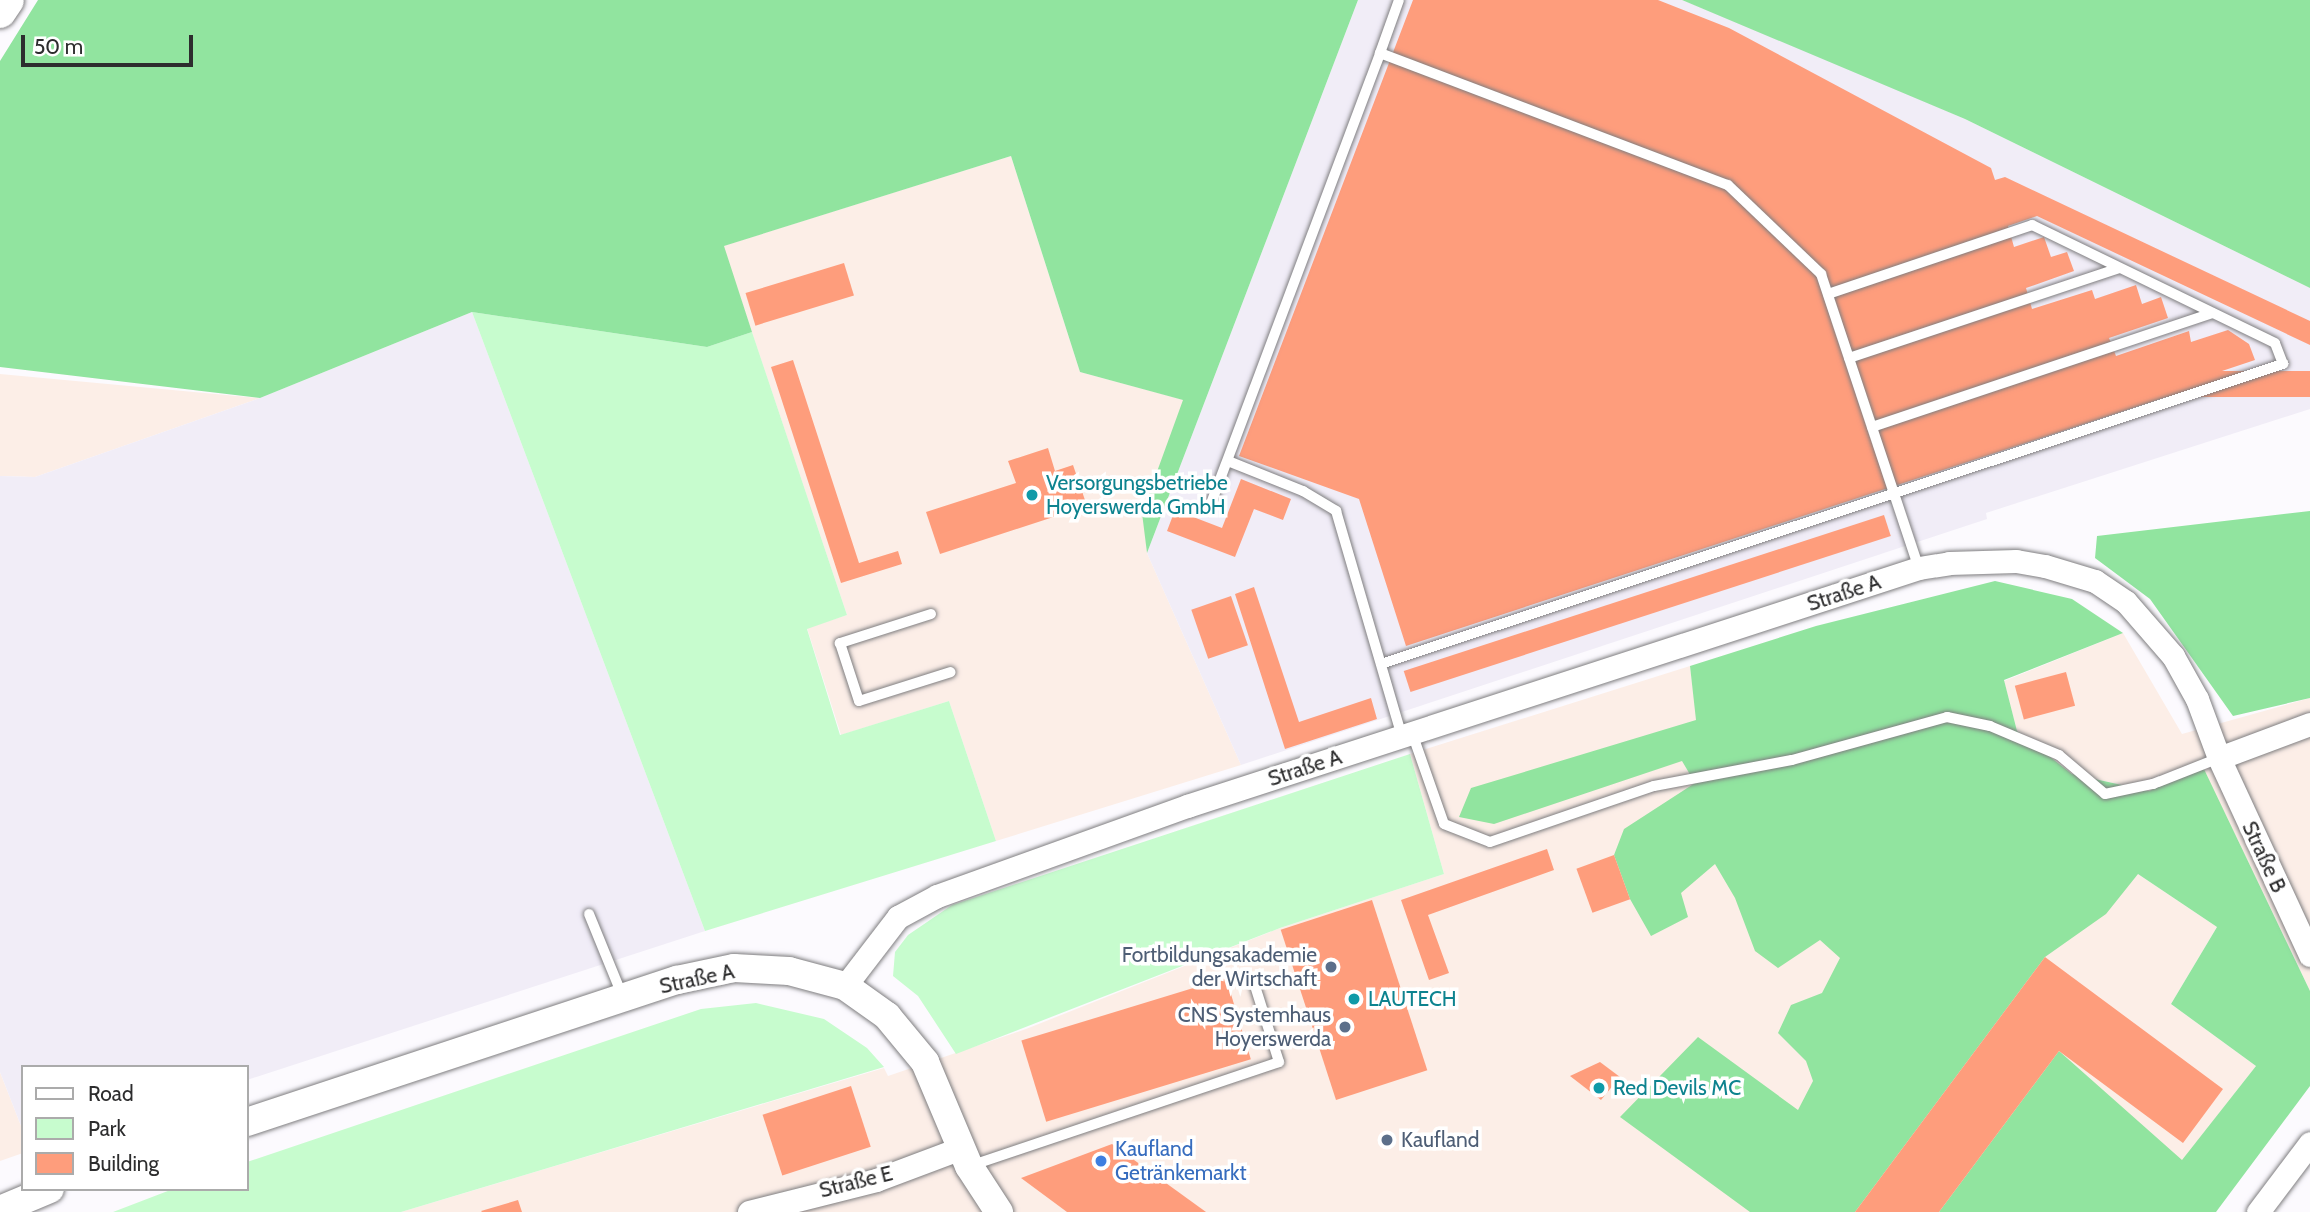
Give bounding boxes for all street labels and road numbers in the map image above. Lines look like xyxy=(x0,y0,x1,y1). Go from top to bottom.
street label: Straße A xyxy=(1804,569,1884,617)
street label: Straße A xyxy=(1265,744,1345,792)
street label: Straße B xyxy=(2237,817,2291,897)
street label: Straße A xyxy=(657,959,737,999)
street label: Straße E xyxy=(817,1161,895,1203)

